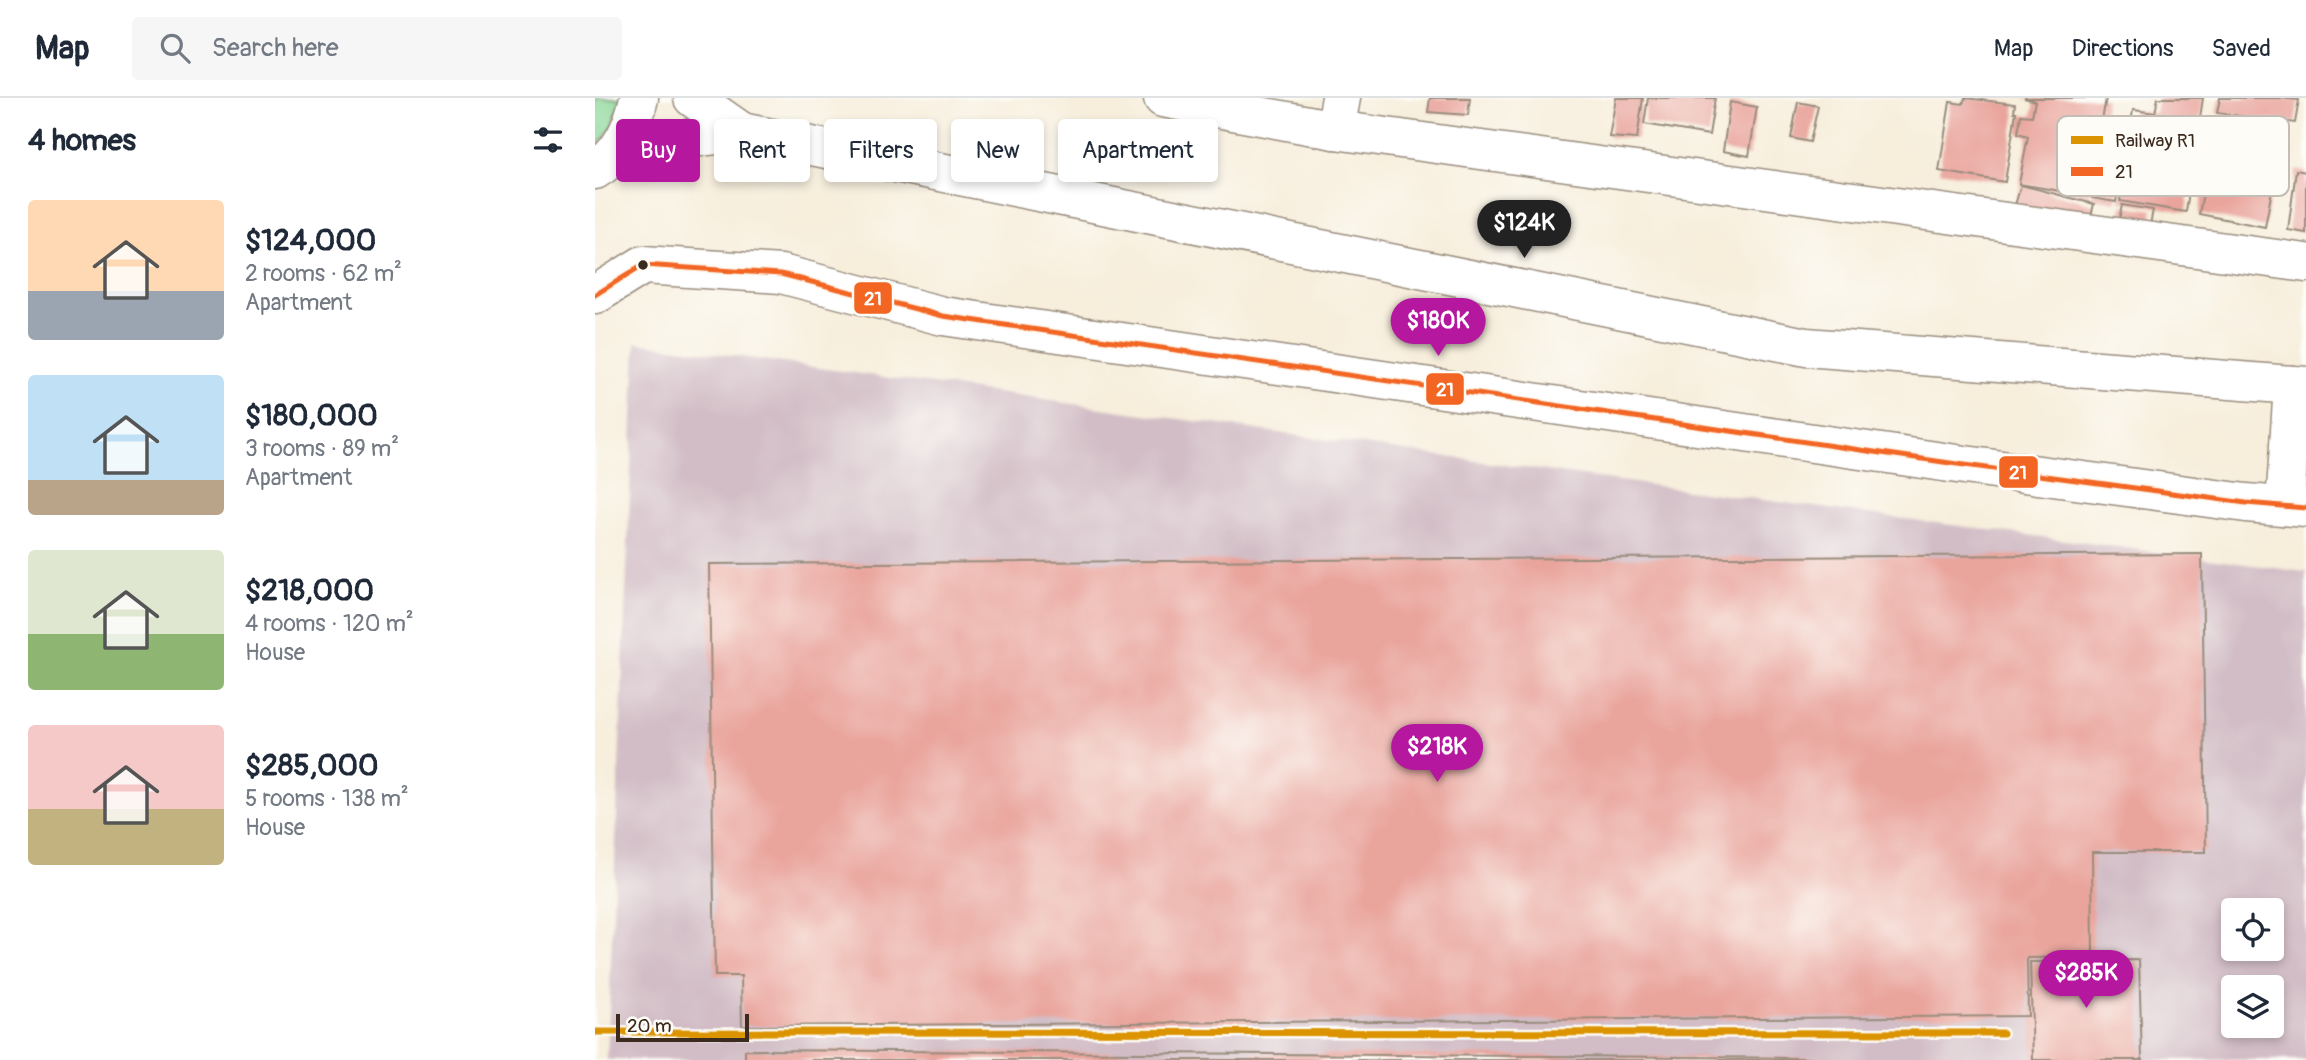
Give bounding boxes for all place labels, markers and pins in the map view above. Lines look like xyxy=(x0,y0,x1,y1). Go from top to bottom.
pin: $124K xyxy=(1475,200,1573,260)
unlabelled marker xyxy=(636,258,650,272)
pin: $180K xyxy=(1389,299,1487,358)
pin: $218K xyxy=(1388,724,1486,784)
pin: $285K xyxy=(2037,950,2135,1010)

